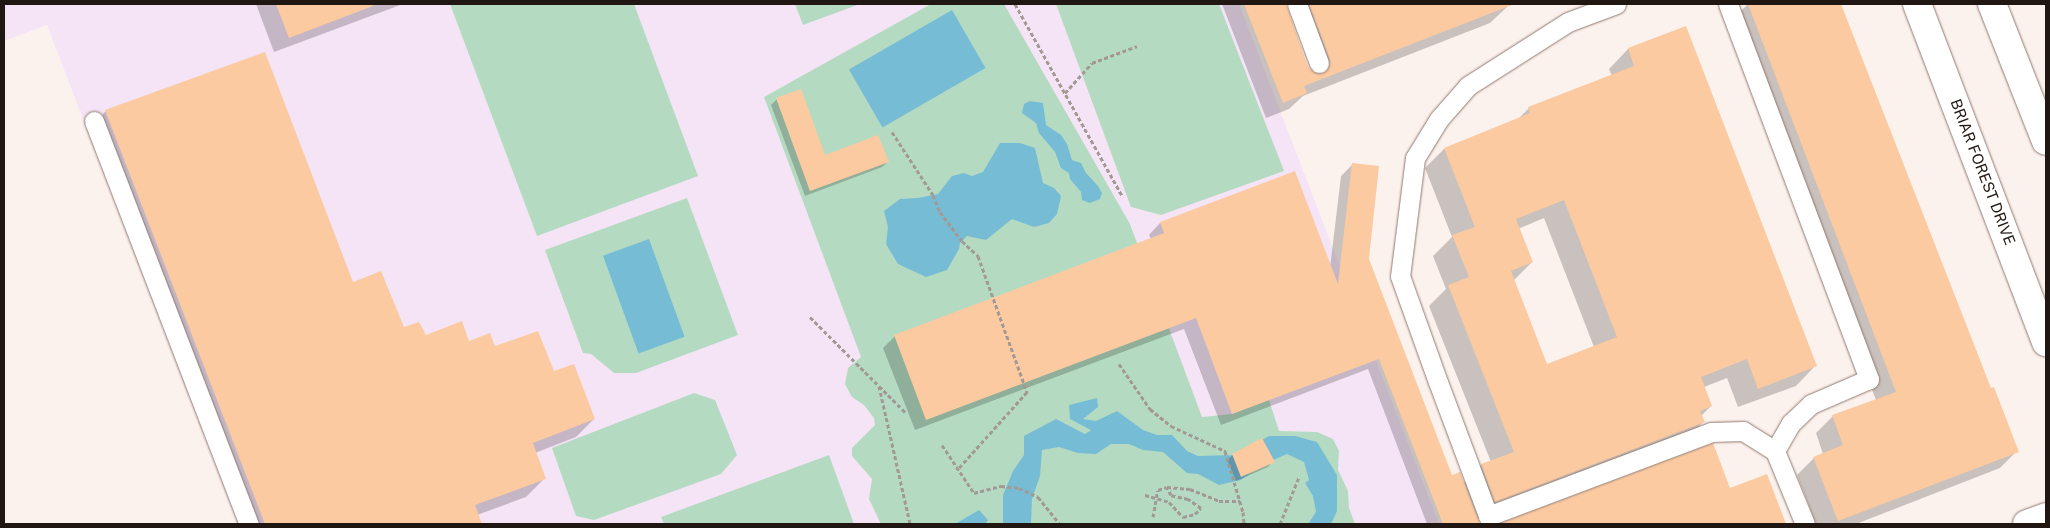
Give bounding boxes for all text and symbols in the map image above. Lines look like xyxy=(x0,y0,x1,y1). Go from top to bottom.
street label: BRIAR FOREST DRIVE xyxy=(1947,96,2019,248)

